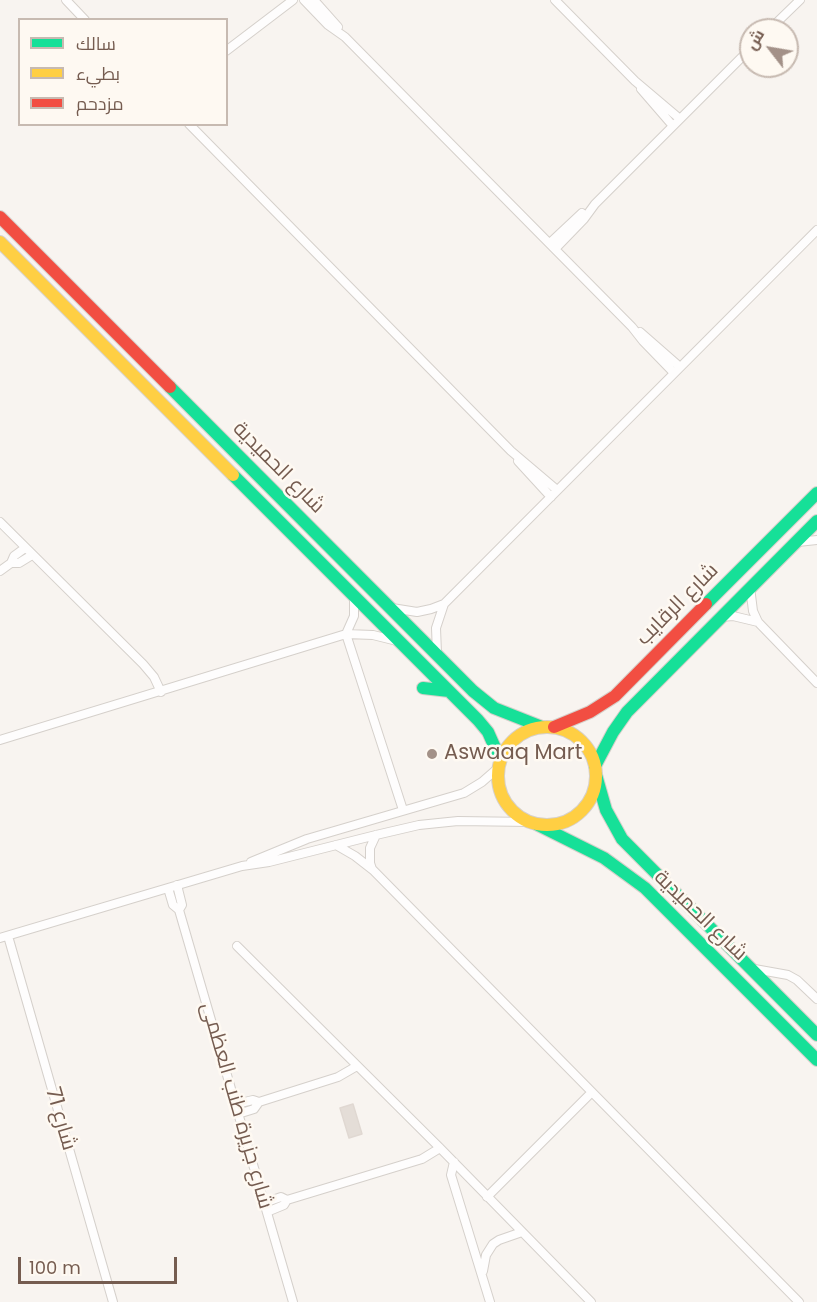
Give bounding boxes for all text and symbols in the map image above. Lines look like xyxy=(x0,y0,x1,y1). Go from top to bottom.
legend xyxy=(18,18,228,126)
north arrow xyxy=(739,18,799,78)
text: ش xyxy=(740,25,770,54)
text: سالك xyxy=(76,31,116,56)
text: بطيء xyxy=(76,61,120,86)
text: مزدحم xyxy=(76,91,124,116)
street label: شارع الحميدية xyxy=(227,417,329,519)
street label: شارع الرقايب xyxy=(632,559,724,651)
place label: Aswaaq Mart xyxy=(444,741,582,767)
marker: Aswaaq Mart xyxy=(425,747,439,761)
street label: شارع الحميدية xyxy=(648,865,752,967)
street label: شارع جزيرة طنب العظمى xyxy=(194,1000,278,1212)
street label: شارع 71 xyxy=(39,1085,81,1153)
scale bar xyxy=(21,1245,180,1283)
text: 100 m xyxy=(29,1255,81,1280)

